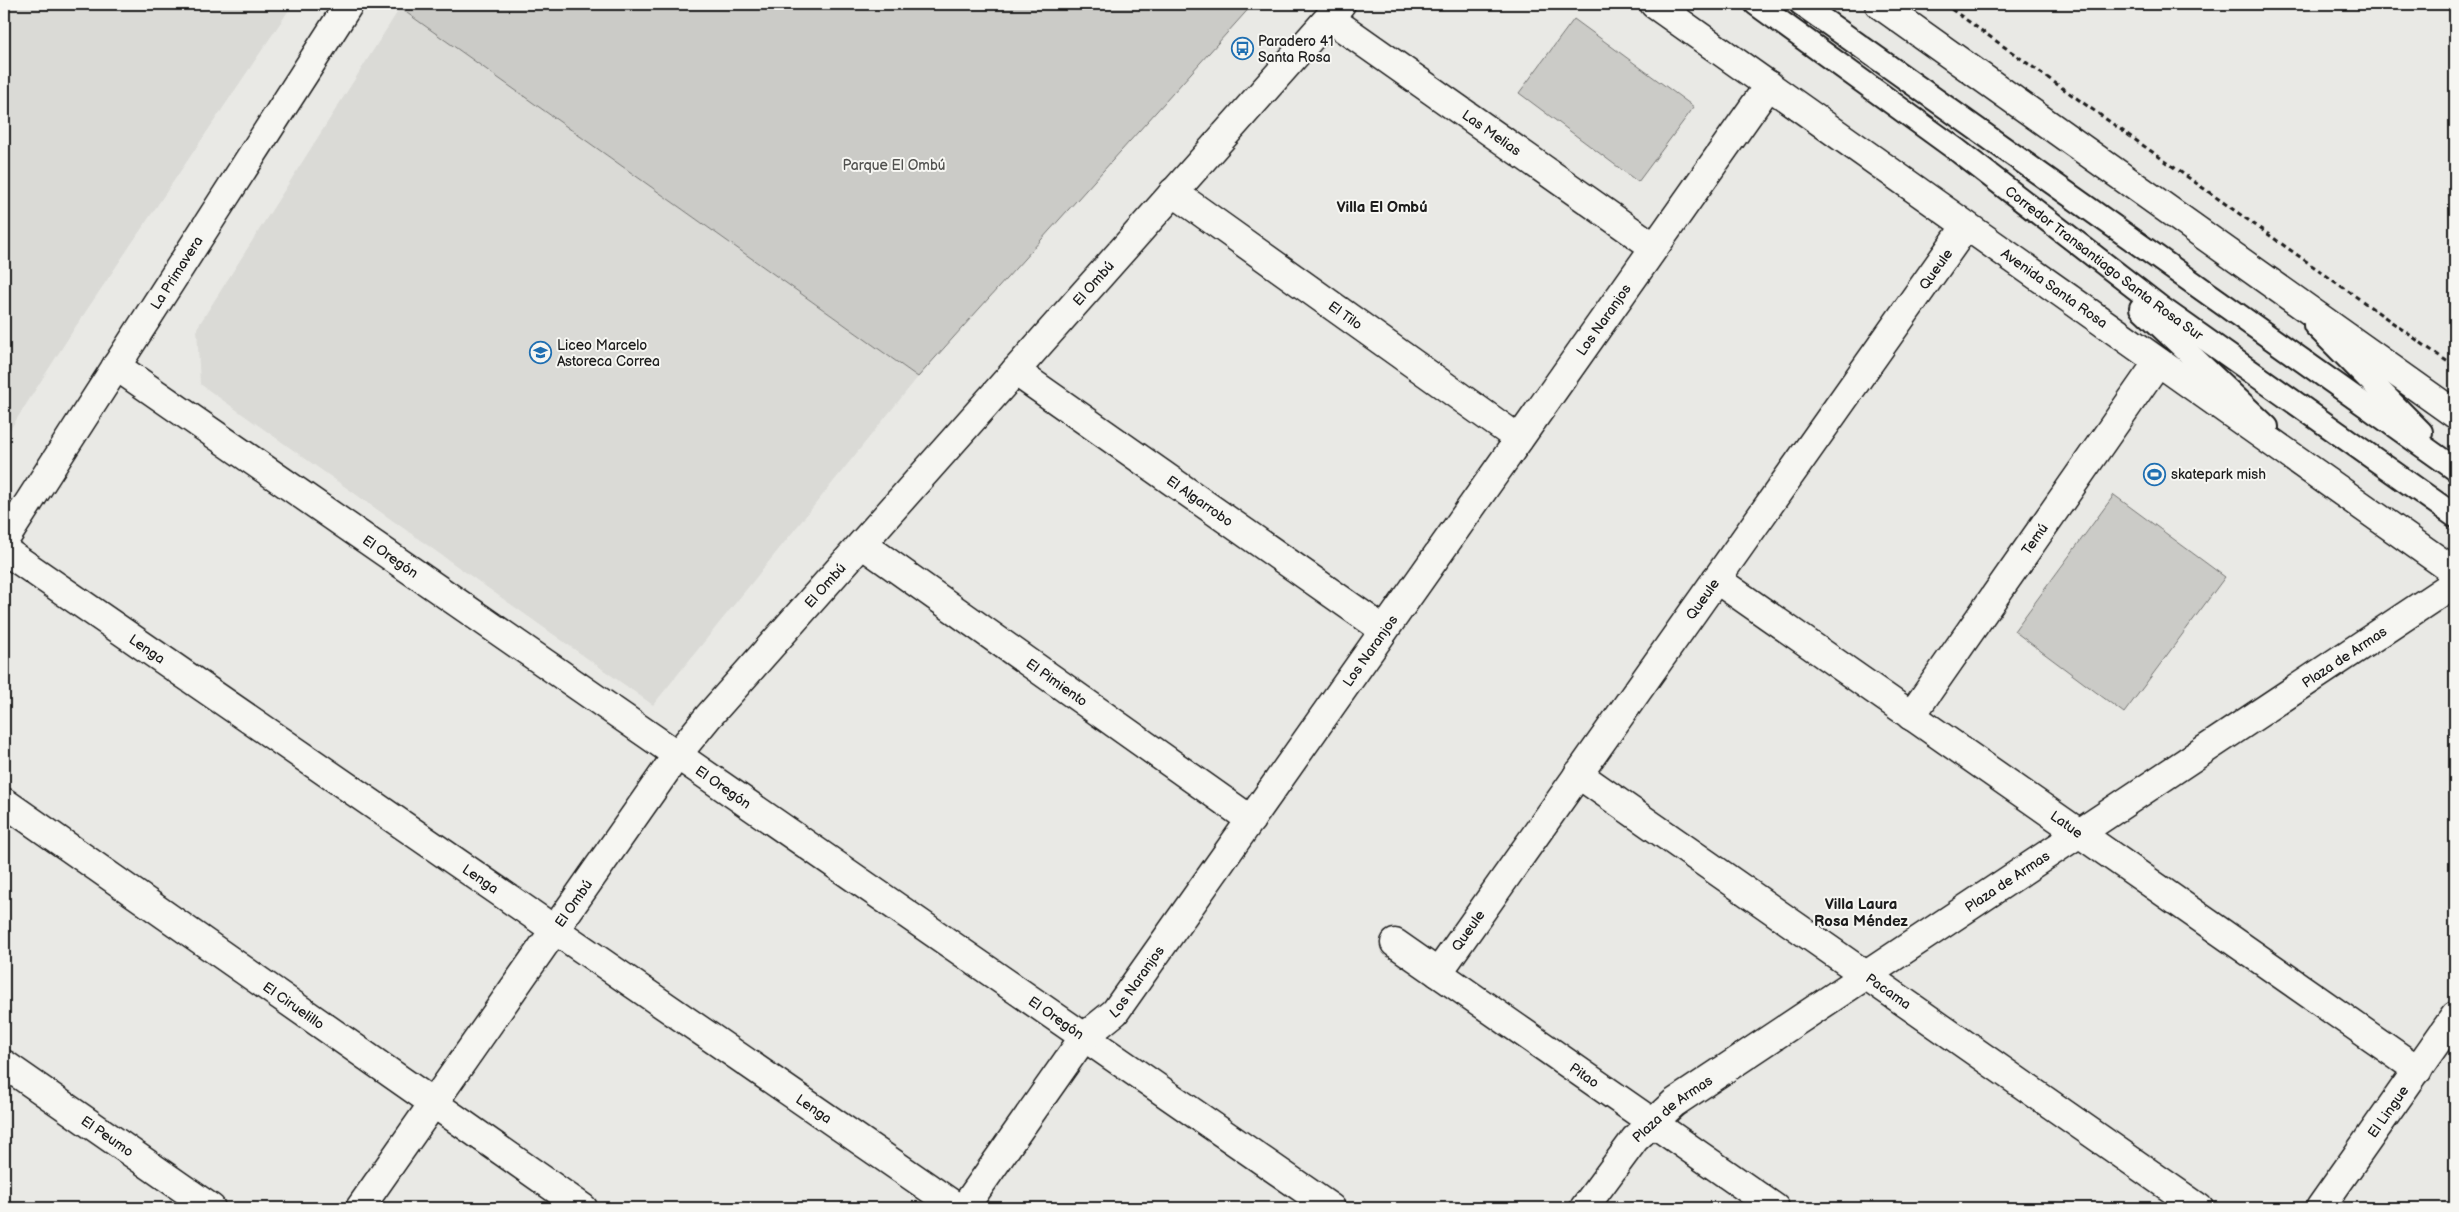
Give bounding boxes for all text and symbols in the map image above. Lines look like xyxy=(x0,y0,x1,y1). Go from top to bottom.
place label: Paradero 41 Santa Rosa xyxy=(1258,33,1334,66)
bus stop icon: Paradero 41 Santa Rosa xyxy=(1230,37,1254,61)
street label: Las Melias xyxy=(1459,107,1524,160)
park label: Parque El Ombú xyxy=(843,157,945,174)
street label: Corredor Transantiago Santa Rosa Sur xyxy=(2002,182,2207,344)
district label: Villa El Ombú xyxy=(1337,198,1427,217)
street label: La Primavera xyxy=(147,233,207,313)
street label: Avenida Santa Rosa xyxy=(1998,245,2111,332)
street label: Queule xyxy=(1916,246,1956,293)
street label: El Ombú xyxy=(1069,258,1118,309)
street label: Los Naranjos xyxy=(1573,281,1635,359)
street label: El Tilo xyxy=(1325,298,1366,334)
place label: Liceo Marcelo Astoreca Correa xyxy=(557,337,660,370)
school or university icon: Liceo Marcelo Astoreca Correa xyxy=(529,341,553,365)
sports icon: skatepark mish xyxy=(2143,462,2167,486)
place label: skatepark mish xyxy=(2171,466,2266,483)
street label: El Algarrobo xyxy=(1163,472,1236,530)
street label: Temú xyxy=(2018,520,2052,558)
street label: El Oregón xyxy=(359,531,421,582)
street label: El Ombú xyxy=(801,560,850,611)
street label: Queule xyxy=(1682,576,1723,623)
street label: Los Naranjos xyxy=(1339,612,1401,690)
street label: Plaza de Armas xyxy=(2299,623,2390,692)
street label: Lenga xyxy=(126,631,168,668)
street label: El Pimiento xyxy=(1023,655,1091,710)
street label: El Oregón xyxy=(692,762,754,813)
street label: Latue xyxy=(2047,807,2086,842)
street label: Plaza de Armas xyxy=(1962,847,2053,916)
street label: Lenga xyxy=(459,861,502,898)
street label: El Ombú xyxy=(551,877,596,930)
district label: Villa Laura Rosa Méndez xyxy=(1814,895,1909,931)
street label: Queule xyxy=(1448,907,1489,955)
street label: Los Naranjos xyxy=(1106,943,1168,1022)
street label: Pacama xyxy=(1863,970,1914,1013)
street label: El Ciruelillo xyxy=(260,978,328,1033)
street label: El Oregón xyxy=(1025,993,1087,1043)
street label: Pitao xyxy=(1566,1059,1602,1092)
street label: Plaza de Armas xyxy=(1629,1072,1716,1146)
street label: El Lingue xyxy=(2364,1082,2412,1141)
street label: Lenga xyxy=(792,1091,835,1127)
street label: El Peumo xyxy=(78,1112,137,1161)

